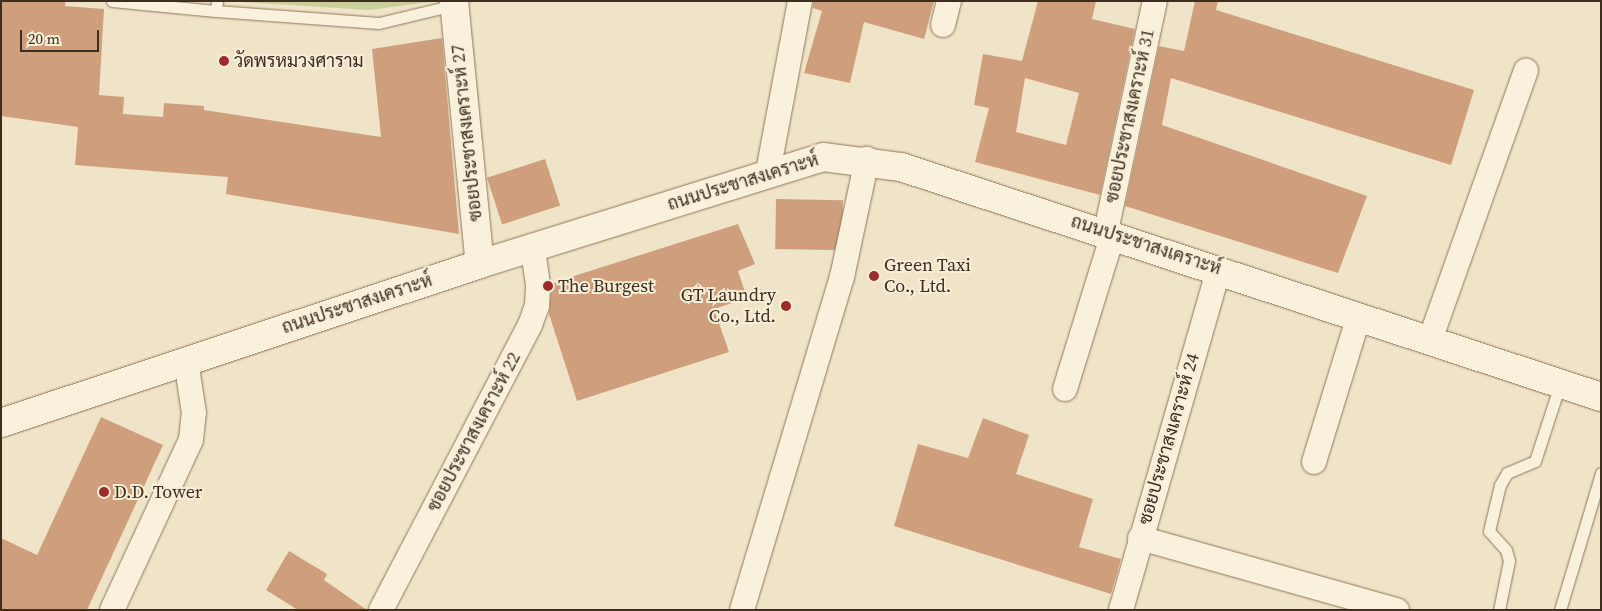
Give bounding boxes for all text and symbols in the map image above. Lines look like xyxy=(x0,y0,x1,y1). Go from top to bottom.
scale bar xyxy=(22,20,101,52)
street label: ซอยประชาสงเคราะห์ 31 xyxy=(1101,27,1159,205)
text: 20 m xyxy=(28,28,60,49)
street label: ซอยประชาสงเคราะห์ 27 xyxy=(447,44,487,222)
place label: วัดพรหมวงศาราม xyxy=(234,50,363,72)
marker: วัดพรหมวงศาราม xyxy=(218,55,230,67)
street label: ถนนประชาสงเคราะห์ xyxy=(665,149,821,215)
street label: ถนนประชาสงเคราะห์ xyxy=(1068,211,1224,279)
place label: Green Taxi Co., Ltd. xyxy=(884,255,971,298)
street label: ถนนประชาสงเคราะห์ xyxy=(279,270,435,338)
marker: Green Taxi Co., Ltd. xyxy=(868,270,880,282)
place label: The Burgest xyxy=(558,275,654,297)
marker: The Burgest xyxy=(542,280,554,292)
place label: GT Laundry Co., Ltd. xyxy=(680,285,776,328)
marker: GT Laundry Co., Ltd. xyxy=(780,300,792,312)
street label: ซอยประชาสงเคราะห์ 22 xyxy=(423,349,525,515)
street label: ซอยประชาสงเคราะห์ 24 xyxy=(1134,351,1204,527)
place label: D.D. Tower xyxy=(114,481,203,503)
marker: D.D. Tower xyxy=(98,486,110,498)

